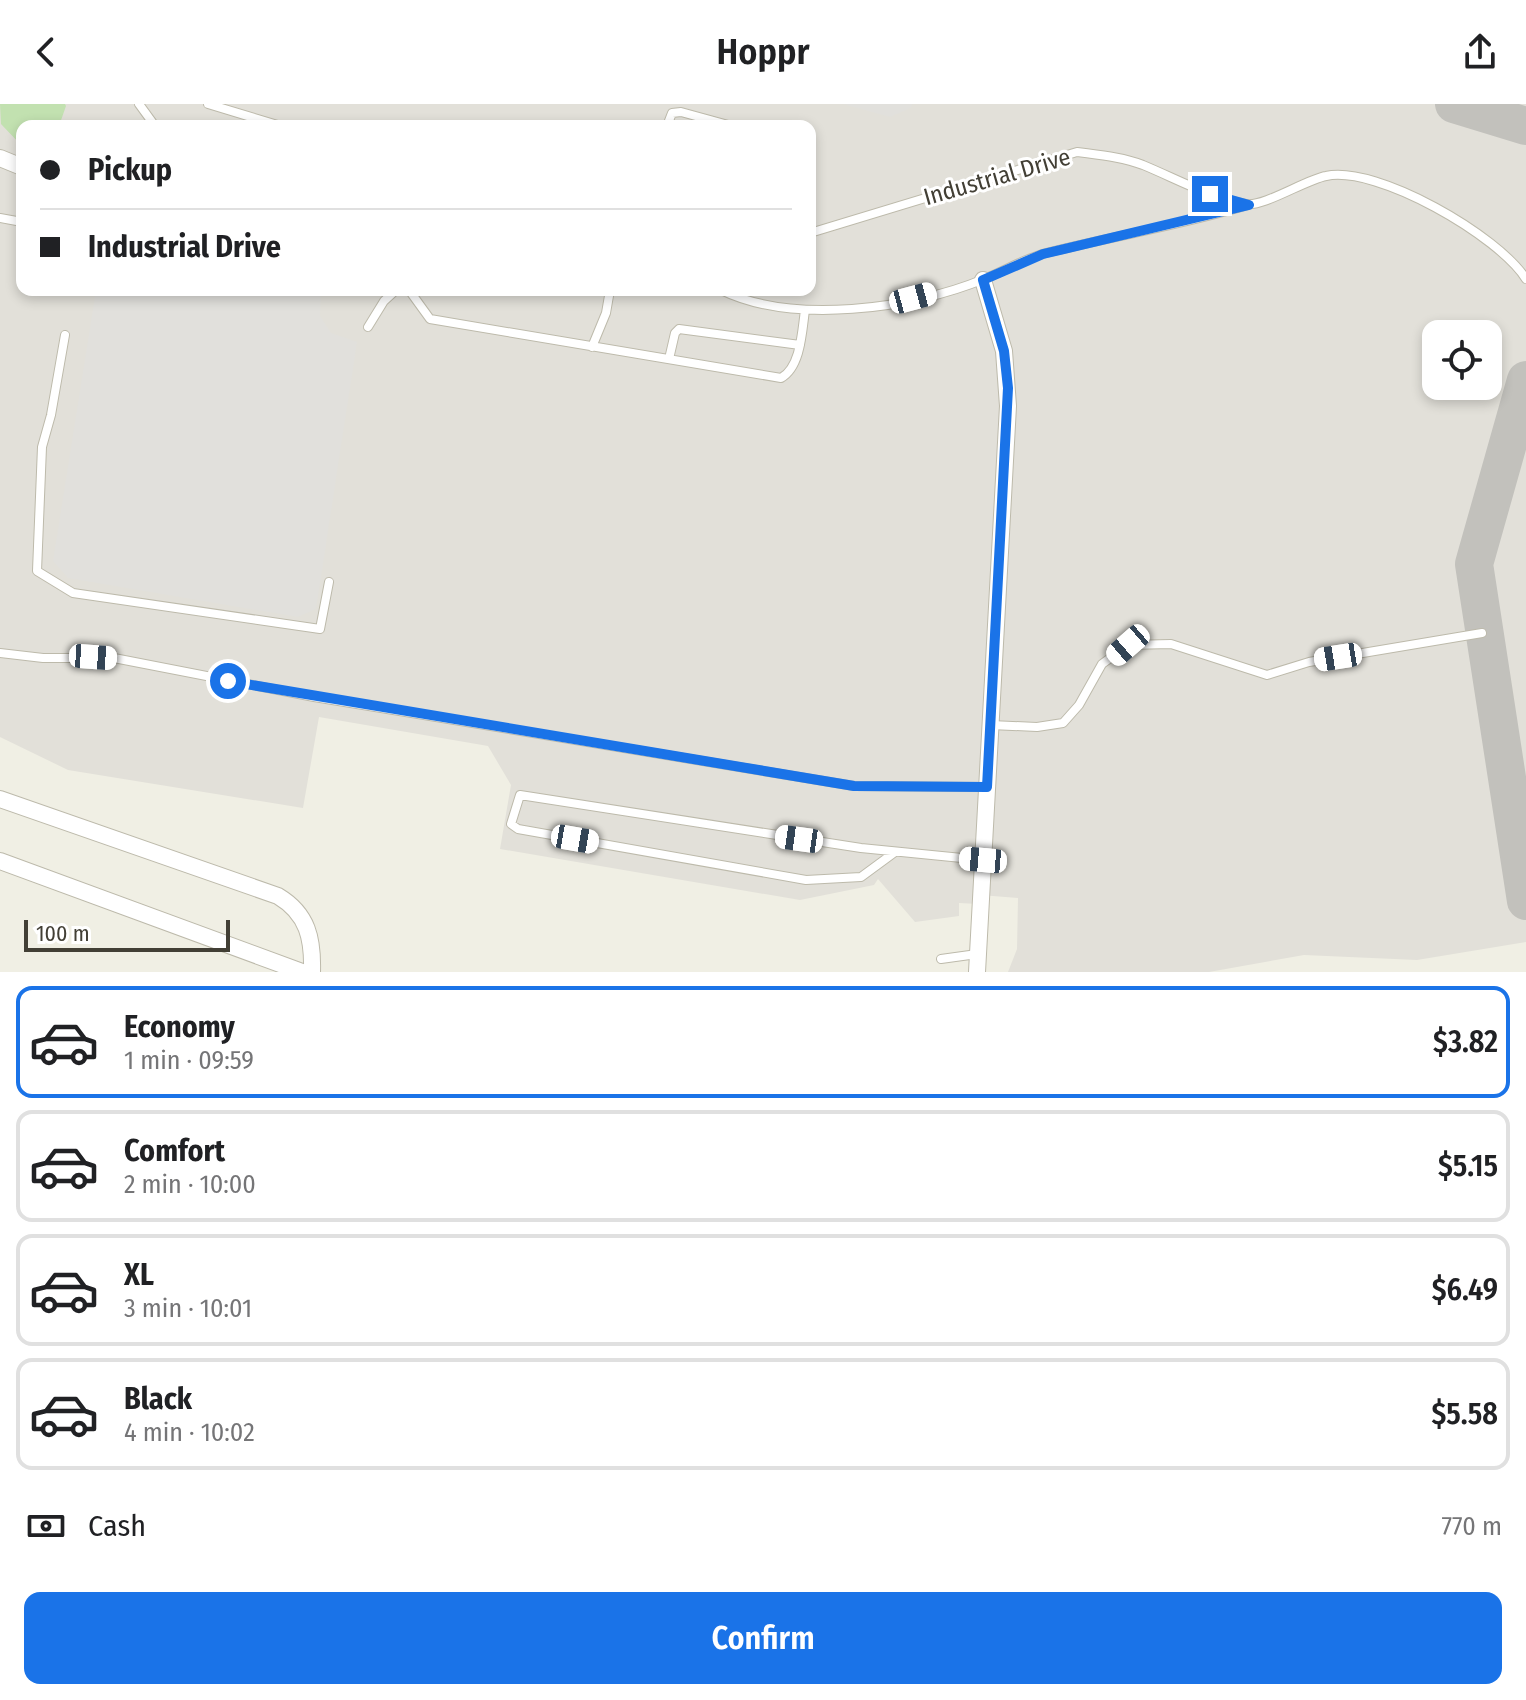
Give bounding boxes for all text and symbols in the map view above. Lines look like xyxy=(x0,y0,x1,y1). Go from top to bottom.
icon: back xyxy=(24,30,68,74)
text: Hoppr xyxy=(717,30,809,74)
icon: share xyxy=(1458,30,1502,74)
street label: Industrial Drive xyxy=(920,143,1074,211)
text: Pickup xyxy=(88,152,172,188)
route end xyxy=(1192,176,1228,212)
text: Industrial Drive xyxy=(88,229,281,265)
car xyxy=(887,280,939,316)
map controls xyxy=(1422,320,1502,400)
button: locate xyxy=(1422,320,1502,400)
car xyxy=(1102,620,1154,670)
car xyxy=(1312,641,1364,673)
car xyxy=(68,643,118,671)
route start xyxy=(210,663,246,699)
car xyxy=(549,823,601,855)
car xyxy=(774,824,824,854)
car xyxy=(958,846,1008,874)
scale bar xyxy=(24,916,230,952)
text: 100 m xyxy=(36,920,90,947)
icon: car xyxy=(28,1006,100,1078)
text: Economy xyxy=(124,1009,235,1045)
text: $3.82 xyxy=(1433,1024,1498,1060)
text: 1 min · 09:59 xyxy=(124,1045,254,1076)
icon: car xyxy=(28,1130,100,1202)
text: Comfort xyxy=(124,1133,225,1169)
text: $5.15 xyxy=(1438,1148,1498,1184)
text: 2 min · 10:00 xyxy=(124,1169,256,1200)
icon: car xyxy=(28,1254,100,1326)
text: XL xyxy=(124,1257,154,1293)
text: $6.49 xyxy=(1432,1272,1498,1308)
text: 3 min · 10:01 xyxy=(124,1293,252,1324)
icon: car xyxy=(28,1378,100,1450)
text: Black xyxy=(124,1381,192,1417)
text: $5.58 xyxy=(1431,1396,1498,1432)
text: 4 min · 10:02 xyxy=(124,1417,255,1448)
icon: cash xyxy=(24,1504,68,1548)
text: Cash xyxy=(88,1508,146,1544)
text: 770 m xyxy=(1441,1511,1502,1542)
button: Confirm xyxy=(24,1592,1502,1684)

